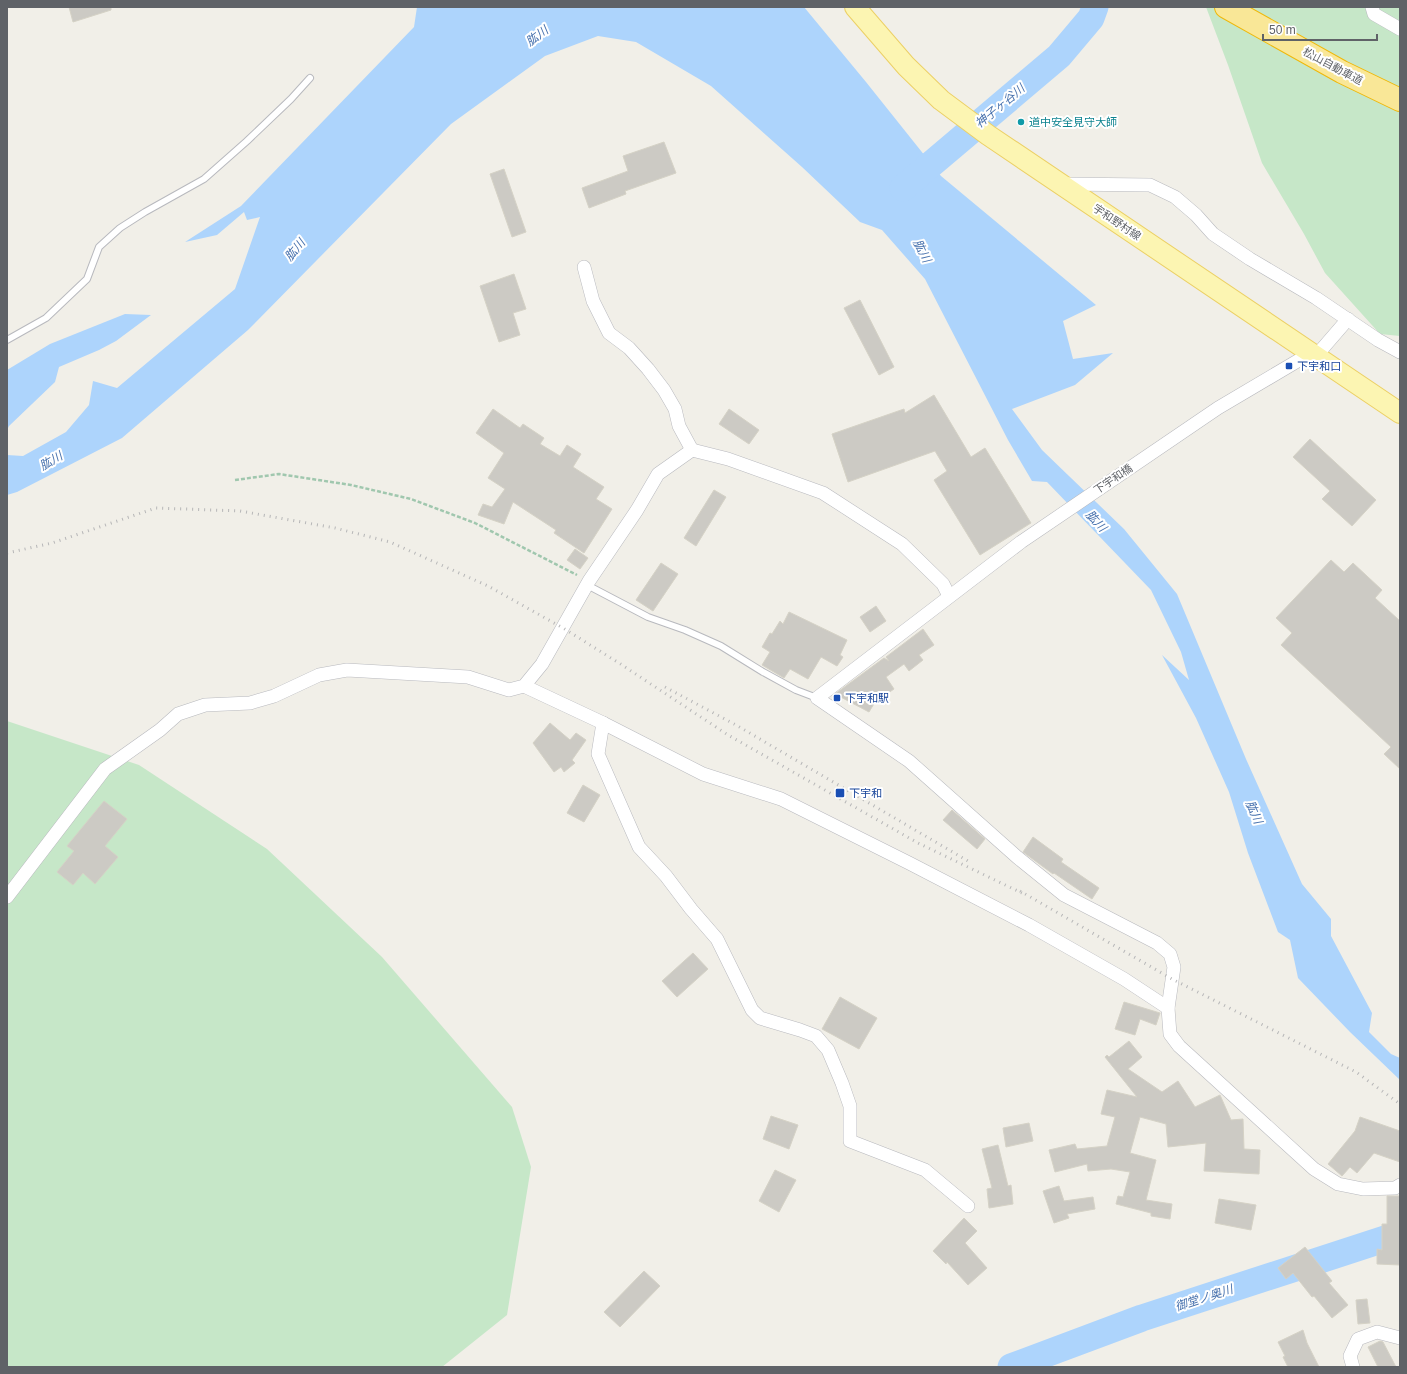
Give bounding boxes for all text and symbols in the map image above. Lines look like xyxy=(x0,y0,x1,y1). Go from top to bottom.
scale bar xyxy=(1263,16,1377,42)
water label: 肱川 xyxy=(523,22,552,49)
text: 50 m xyxy=(1269,23,1296,37)
street label: 松山自動車道 xyxy=(1301,45,1365,87)
water label: 神子ヶ谷川 xyxy=(973,80,1029,131)
place label: 道中安全見守大師 xyxy=(1029,116,1117,128)
marker: 道中安全見守大師 xyxy=(1016,117,1026,127)
street label: 宇和野村線 xyxy=(1091,202,1143,242)
water label: 肱川 xyxy=(282,235,309,264)
water label: 肱川 xyxy=(910,237,935,267)
place label: 下宇和口 xyxy=(1297,360,1341,372)
marker: 下宇和口 xyxy=(1284,361,1294,371)
water label: 肱川 xyxy=(37,448,67,473)
street label: 下宇和橋 xyxy=(1091,462,1135,496)
water label: 肱川 xyxy=(1083,507,1111,536)
place label: 下宇和駅 xyxy=(845,692,889,704)
marker: 下宇和駅 xyxy=(832,693,842,703)
marker: 下宇和 xyxy=(834,787,846,799)
place label: 下宇和 xyxy=(849,787,882,799)
water label: 肱川 xyxy=(1243,798,1266,828)
water label: 御堂ノ奥川 xyxy=(1173,1281,1237,1314)

